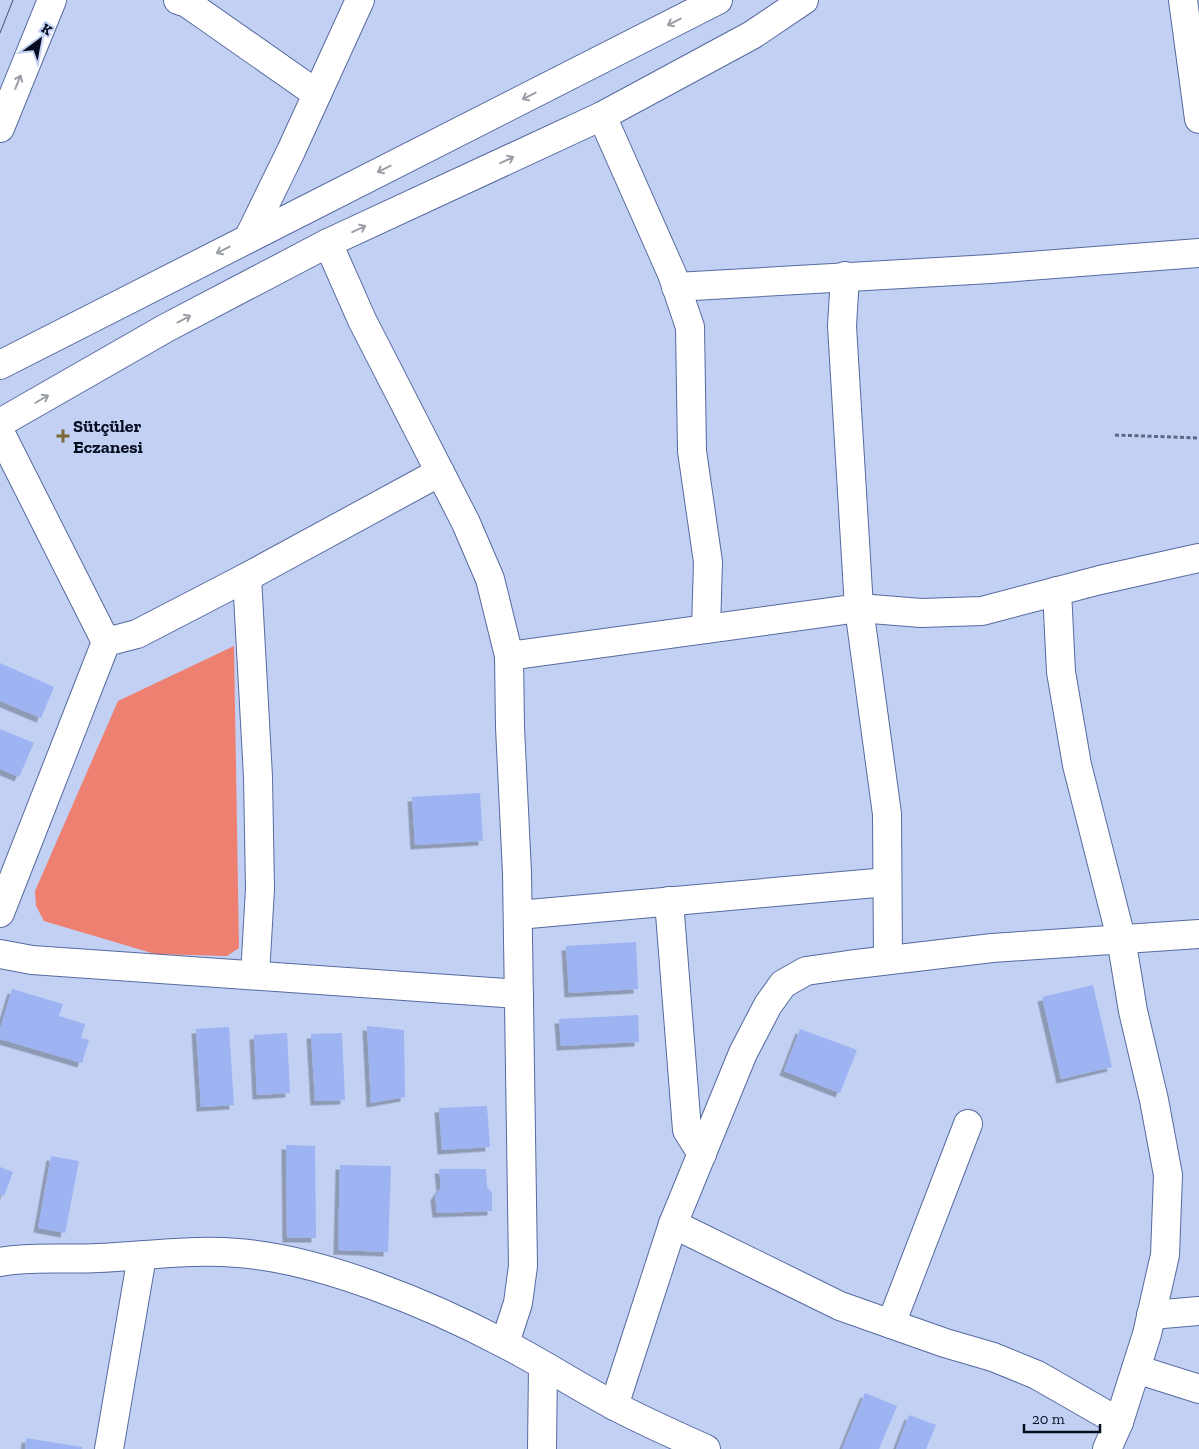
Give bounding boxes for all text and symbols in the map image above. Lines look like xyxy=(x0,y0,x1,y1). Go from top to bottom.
north arrow xyxy=(15,15,65,65)
one-way arrow xyxy=(667,17,682,27)
text: K xyxy=(38,20,56,39)
one-way arrow xyxy=(14,75,24,90)
one-way arrow xyxy=(522,91,537,101)
one-way arrow xyxy=(499,155,514,165)
one-way arrow xyxy=(377,165,392,174)
one-way arrow xyxy=(352,223,367,233)
one-way arrow xyxy=(216,245,231,255)
one-way arrow xyxy=(176,314,191,323)
one-way arrow xyxy=(35,394,50,404)
place label: Sütçüler Eczanesi xyxy=(73,415,143,458)
marker: Sütçüler Eczanesi xyxy=(57,430,69,442)
scale bar xyxy=(1024,1402,1100,1434)
text: 20 m xyxy=(1032,1410,1065,1428)

